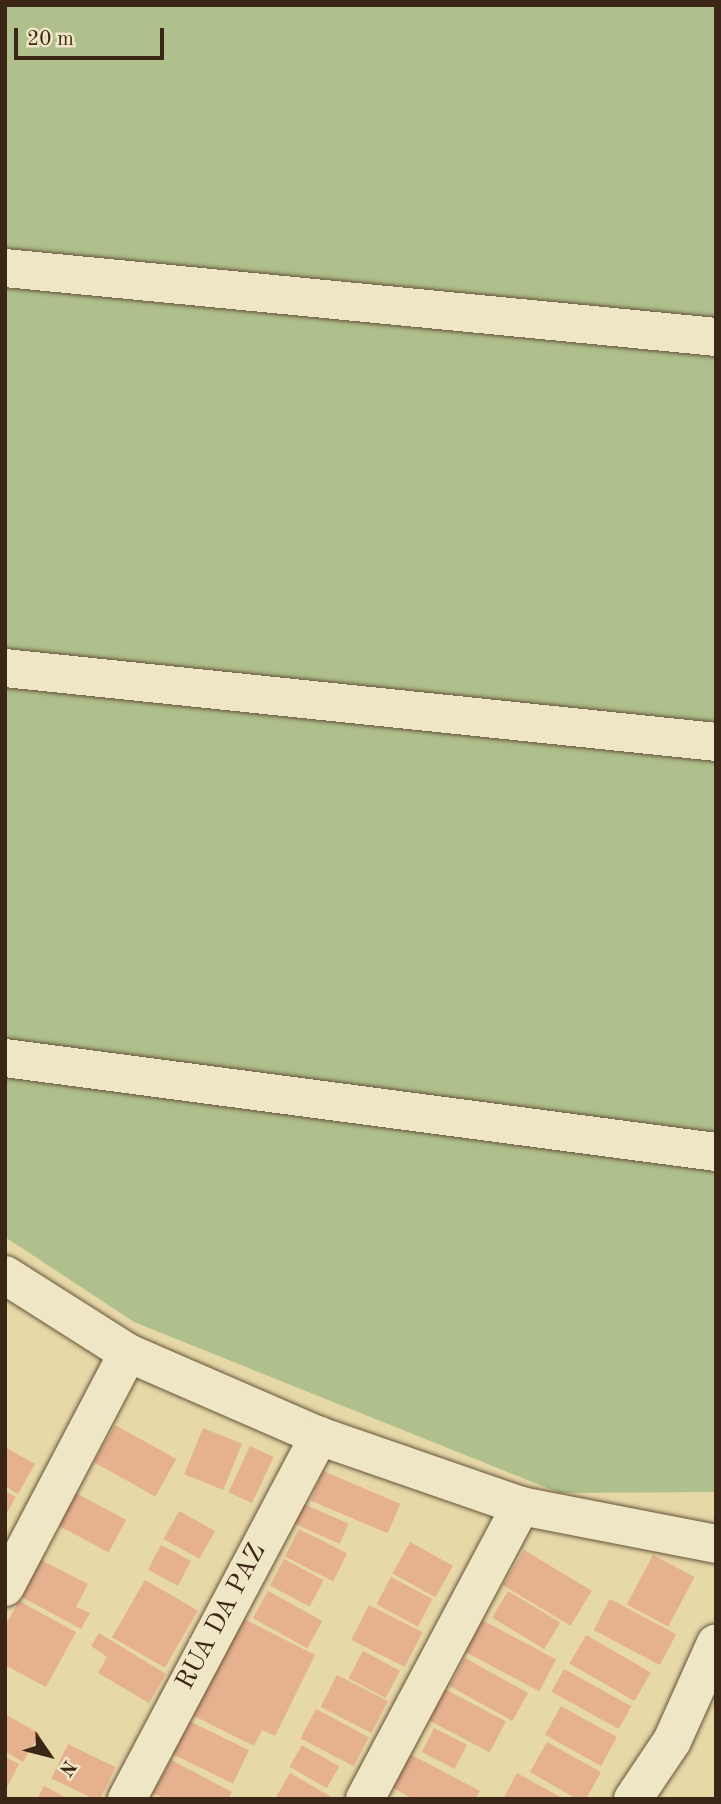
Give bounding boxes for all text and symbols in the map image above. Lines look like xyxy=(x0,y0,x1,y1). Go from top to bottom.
scale bar xyxy=(18,14,168,58)
text: 20 m xyxy=(27,29,74,50)
street label: RUA DA PAZ xyxy=(170,1539,274,1695)
north arrow xyxy=(14,1720,84,1790)
text: N xyxy=(55,1756,79,1779)

